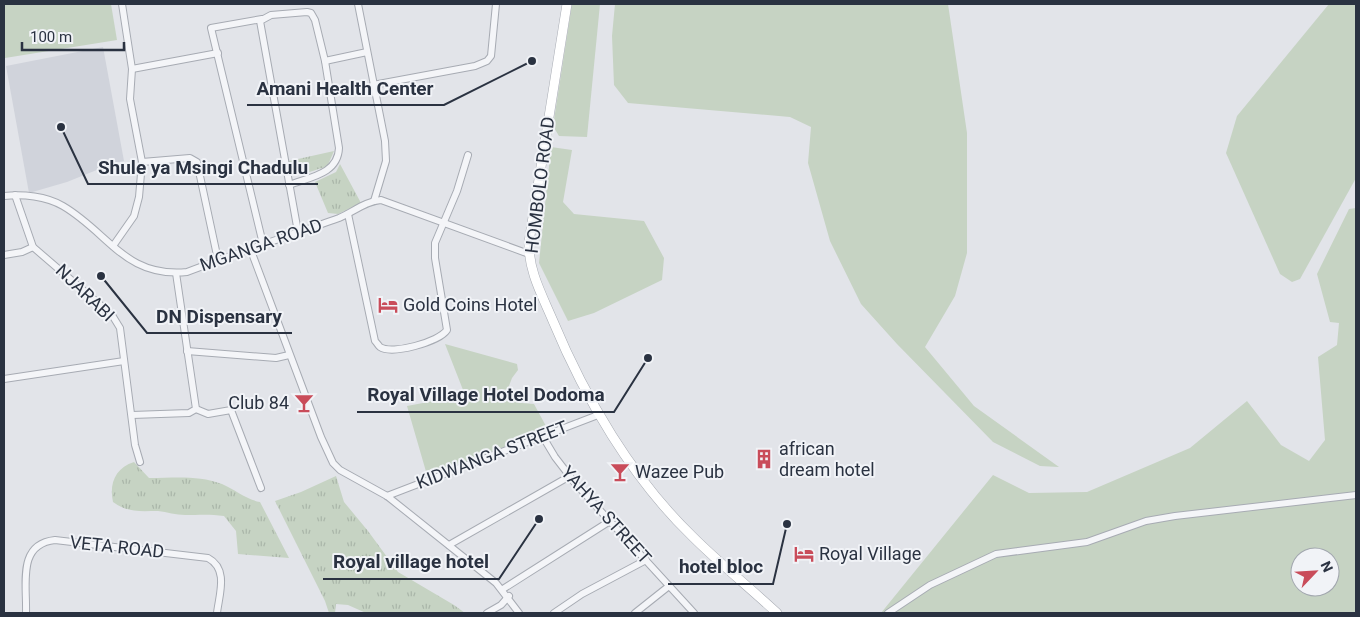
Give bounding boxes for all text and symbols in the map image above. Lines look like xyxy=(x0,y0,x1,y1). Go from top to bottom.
scale bar xyxy=(22,20,125,52)
text: 100 m xyxy=(30,28,72,46)
callout: Amani Health Center xyxy=(247,71,444,105)
text: Amani Health Center xyxy=(256,77,434,100)
street label: HOMBOLO ROAD xyxy=(521,115,558,254)
callout: Shule ya Msingi Chadulu xyxy=(88,150,318,184)
text: Shule ya Msingi Chadulu xyxy=(98,156,308,179)
street label: MGANGA ROAD xyxy=(197,214,325,275)
street label: NJARABI xyxy=(52,260,119,326)
hotel icon: Gold Coins Hotel xyxy=(377,294,399,316)
place label: Gold Coins Hotel xyxy=(403,294,538,315)
callout: DN Dispensary xyxy=(147,299,292,333)
text: DN Dispensary xyxy=(156,305,282,328)
callout: Royal Village Hotel Dodoma xyxy=(357,378,614,412)
text: Royal Village Hotel Dodoma xyxy=(367,383,605,406)
place label: Club 84 xyxy=(228,392,289,413)
bar icon: Club 84 xyxy=(293,392,315,414)
street label: KIDWANGA STREET xyxy=(413,416,571,493)
place label: african dream hotel xyxy=(779,438,875,480)
building icon: african dream hotel xyxy=(753,448,775,470)
street label: YAHYA STREET xyxy=(557,461,656,568)
bar icon: Wazee Pub xyxy=(609,461,631,483)
place label: Wazee Pub xyxy=(635,461,724,482)
street label: VETA ROAD xyxy=(69,531,165,562)
hotel icon: Royal Village xyxy=(793,543,815,565)
place label: Royal Village xyxy=(819,543,921,564)
callout: Royal village hotel xyxy=(323,545,499,579)
north arrow xyxy=(1290,547,1340,597)
text: Royal village hotel xyxy=(333,550,489,573)
callout: hotel bloc xyxy=(668,550,773,584)
text: hotel bloc xyxy=(679,555,763,578)
text: N xyxy=(1317,559,1336,574)

